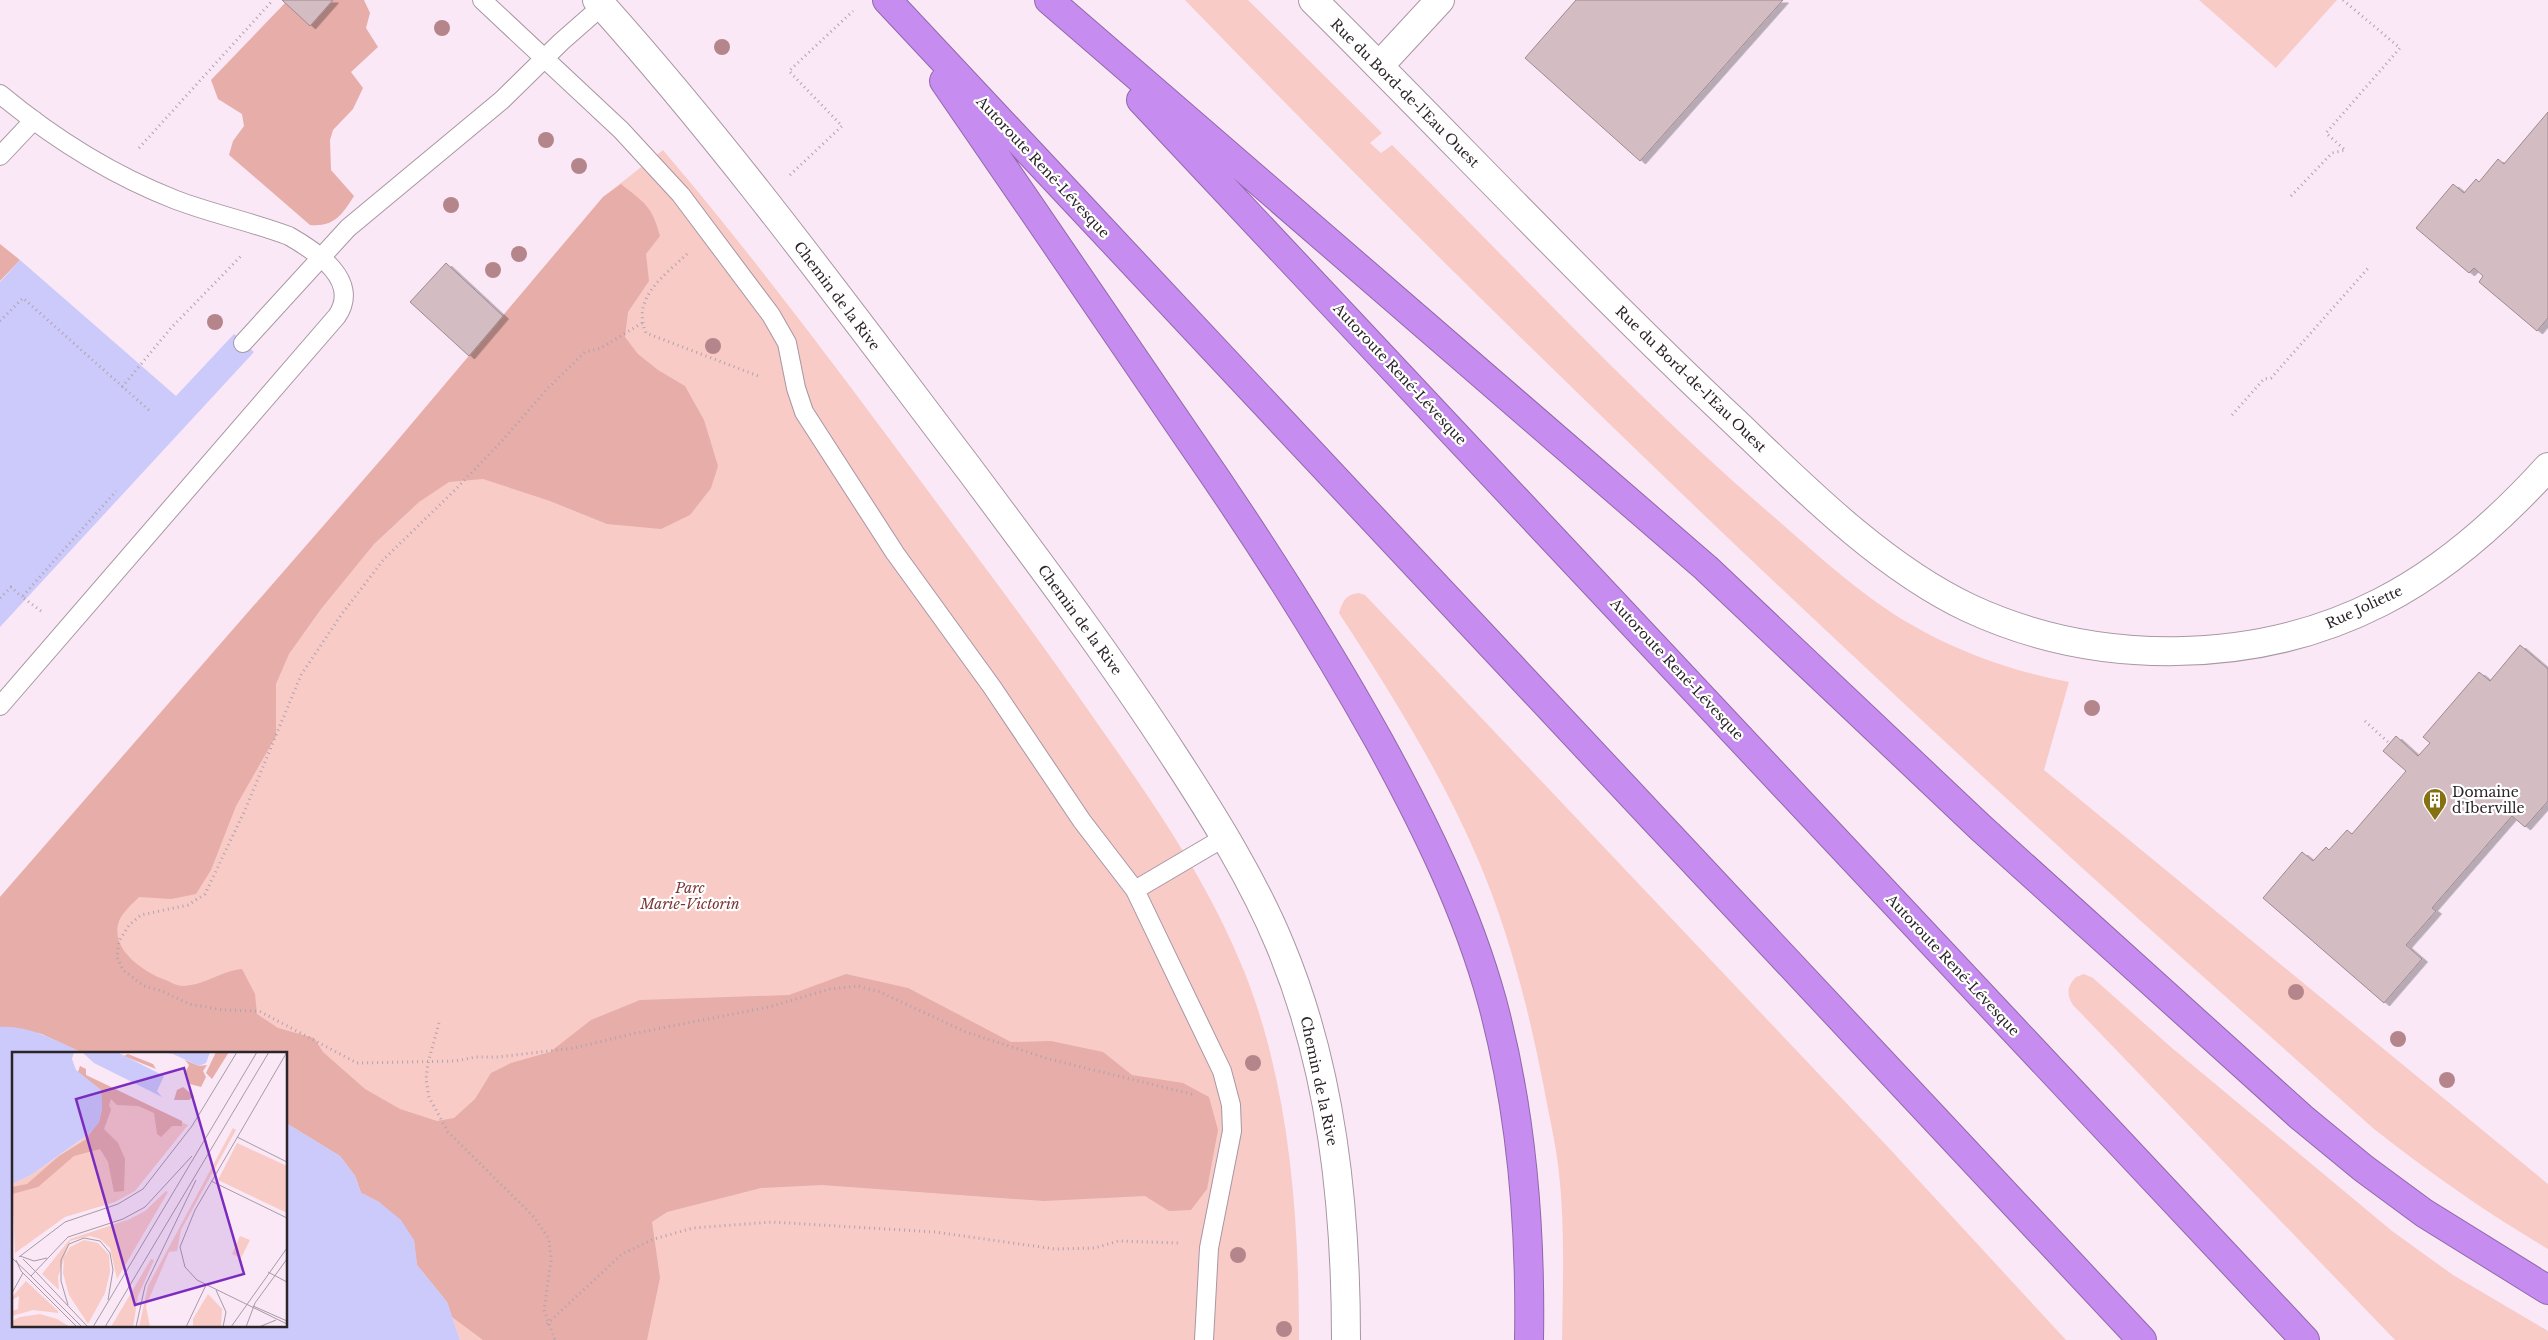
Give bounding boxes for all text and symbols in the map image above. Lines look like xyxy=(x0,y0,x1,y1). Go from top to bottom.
street label: Rue du Bord-de-l'Eau Ouest xyxy=(1327,15,1484,172)
street label: Autoroute René-Lévesque xyxy=(972,92,1113,242)
street label: Chemin de la Rive xyxy=(790,238,884,354)
street label: Autoroute René-Lévesque xyxy=(1329,299,1470,449)
street label: Rue du Bord-de-l'Eau Ouest xyxy=(1612,302,1771,456)
street label: Chemin de la Rive xyxy=(1034,561,1126,679)
street label: Rue Joliette xyxy=(2323,581,2405,633)
street label: Autoroute René-Lévesque xyxy=(1606,594,1747,744)
place label: Domaine d'Iberville xyxy=(2452,783,2525,817)
building icon: Domaine d'Iberville xyxy=(2422,787,2448,821)
park label: Parc Marie-Victorin xyxy=(639,879,740,913)
street label: Autoroute René-Lévesque xyxy=(1882,890,2023,1040)
street label: Chemin de la Rive xyxy=(1296,1015,1342,1147)
inset map xyxy=(12,1052,288,1328)

